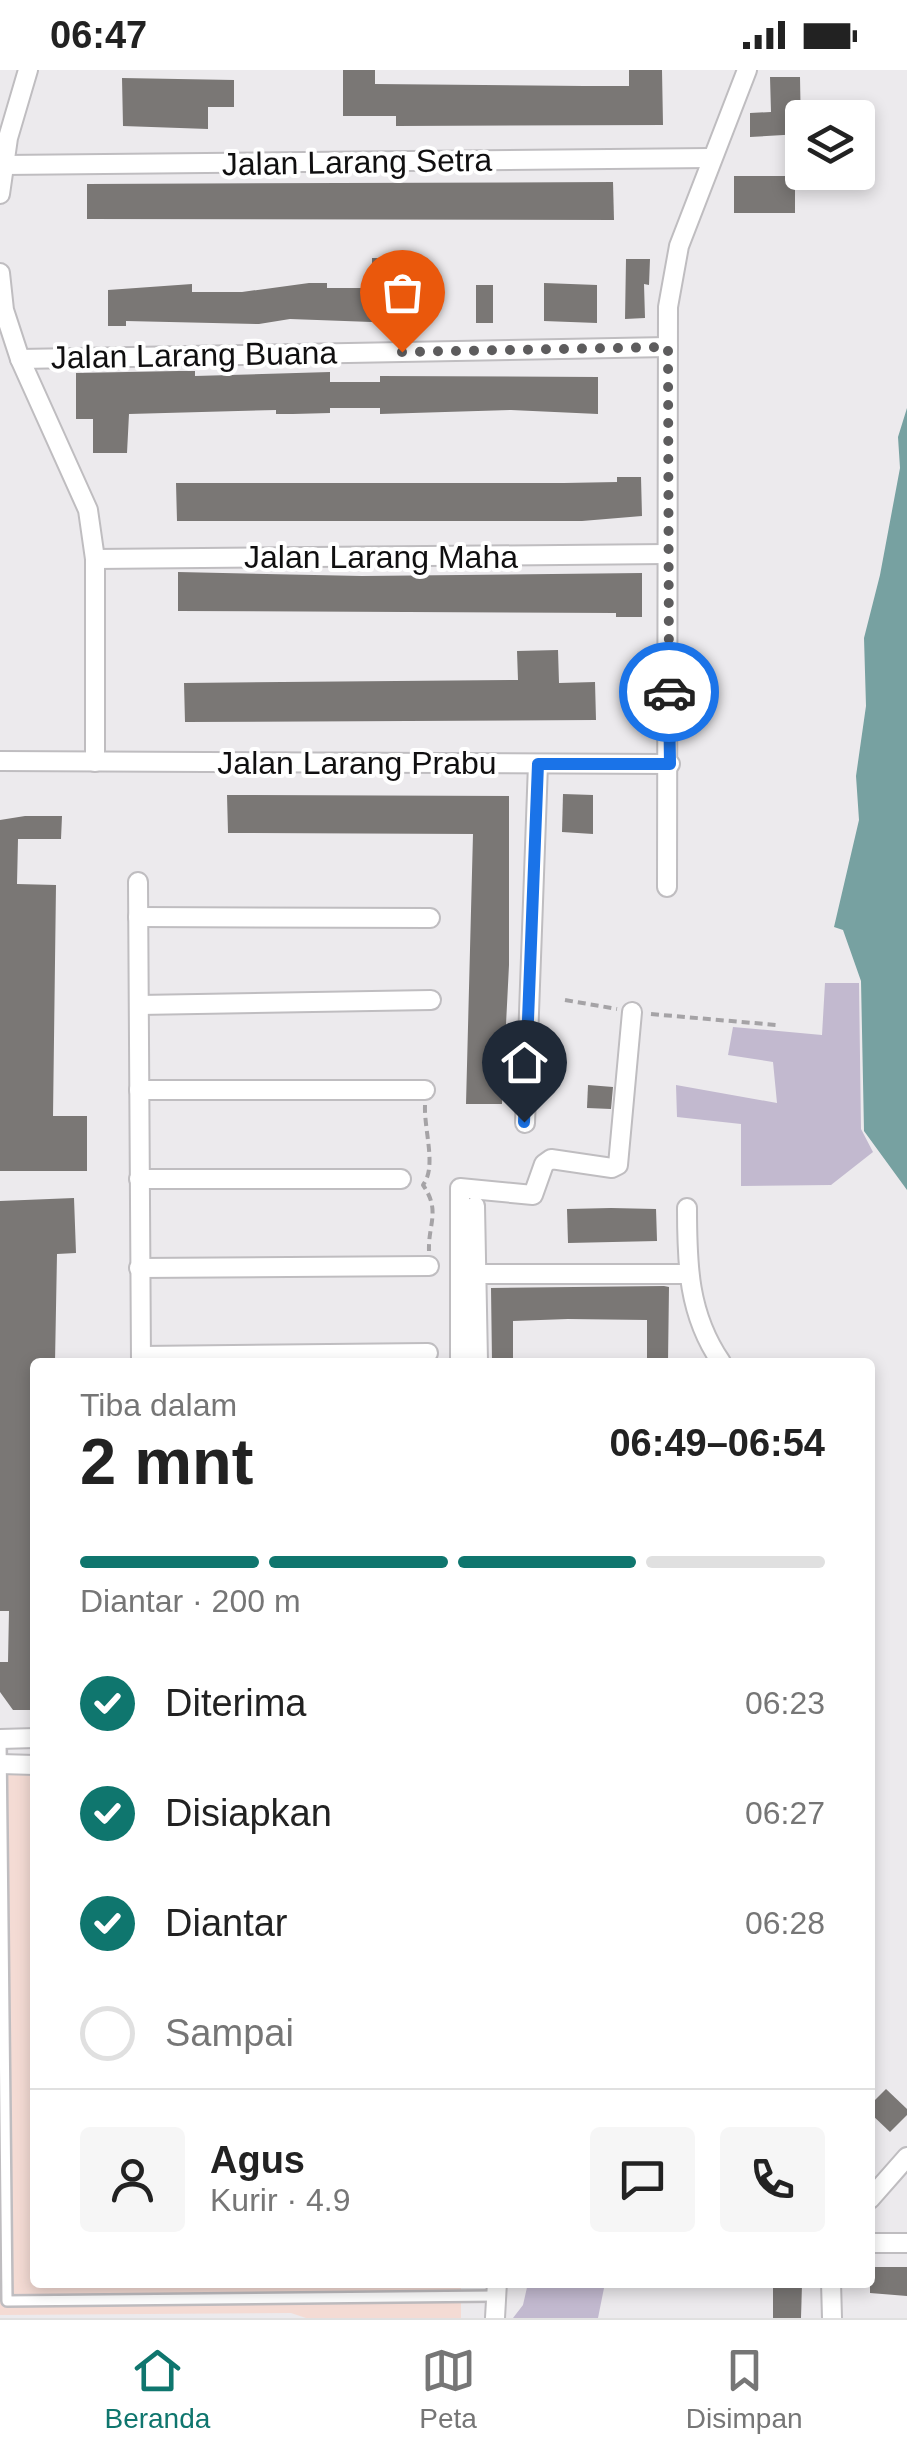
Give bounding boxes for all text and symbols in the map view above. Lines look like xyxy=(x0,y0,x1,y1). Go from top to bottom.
text: 06:47 xyxy=(50,14,147,56)
map controls xyxy=(785,100,875,190)
button: layers xyxy=(785,100,875,190)
street label: Jalan Larang Setra xyxy=(222,142,493,182)
pin xyxy=(360,250,445,353)
icon: bag xyxy=(375,265,430,320)
street label: Jalan Larang Buana xyxy=(50,334,338,375)
street label: Jalan Larang Maha xyxy=(244,539,518,575)
courier xyxy=(619,642,719,742)
icon: car xyxy=(642,665,697,720)
street label: Jalan Larang Prabu xyxy=(217,745,497,781)
pin xyxy=(482,1020,567,1123)
icon: home xyxy=(497,1035,552,1090)
text: Tiba dalam xyxy=(80,1387,237,1423)
text: 06:49–06:54 xyxy=(609,1422,825,1464)
text: 2 mnt xyxy=(80,1425,253,1498)
text: Diantar · 200 m xyxy=(80,1583,301,1619)
icon: check xyxy=(80,1676,135,1731)
text: Diterima xyxy=(165,1682,306,1724)
text: 06:23 xyxy=(745,1685,825,1721)
icon: check xyxy=(80,1786,135,1841)
text: Disiapkan xyxy=(165,1792,332,1834)
text: 06:27 xyxy=(745,1795,825,1831)
icon: check xyxy=(80,1896,135,1951)
text: Diantar xyxy=(165,1902,288,1944)
text: 06:28 xyxy=(745,1905,825,1941)
text: Sampai xyxy=(165,2012,294,2054)
button: person xyxy=(80,2127,185,2232)
button: chat xyxy=(590,2127,695,2232)
button: phone xyxy=(720,2127,825,2232)
text: Agus xyxy=(210,2139,305,2181)
text: Kurir · 4.9 xyxy=(210,2182,350,2218)
tab: Beranda xyxy=(104,2343,210,2435)
tab: Peta xyxy=(419,2343,477,2435)
tab: Disimpan xyxy=(686,2343,803,2435)

